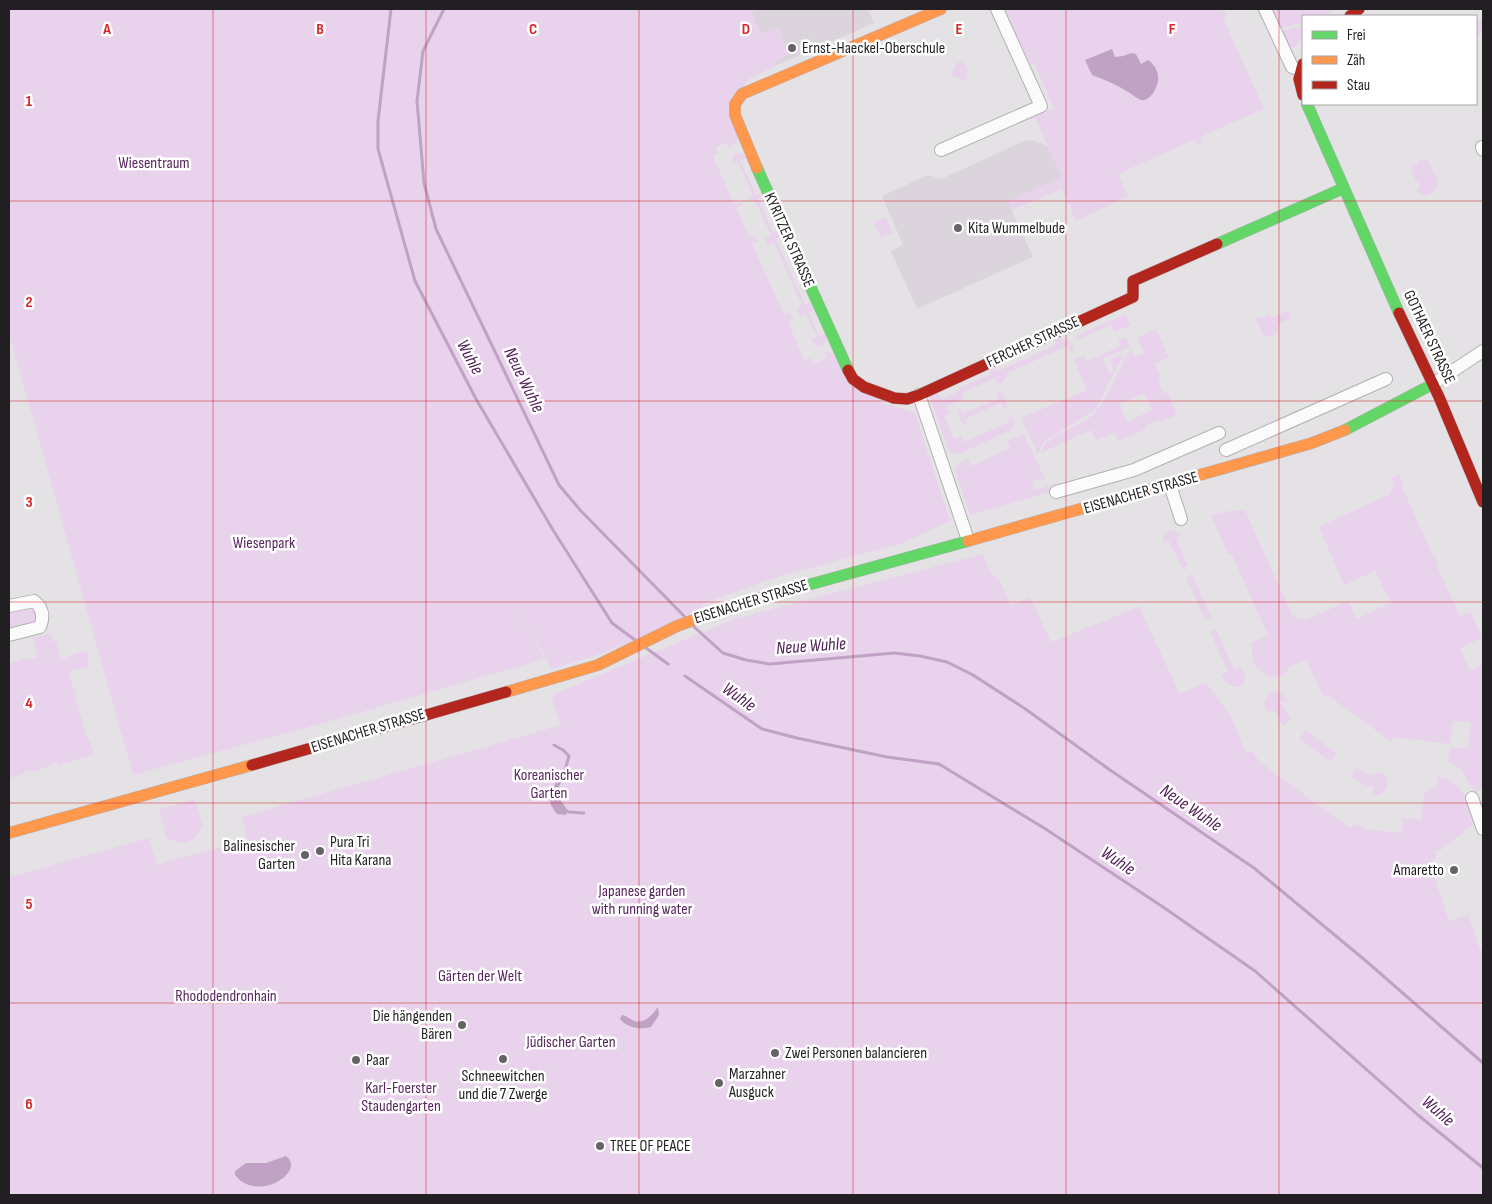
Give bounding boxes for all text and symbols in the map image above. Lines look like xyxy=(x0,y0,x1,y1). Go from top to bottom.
legend xyxy=(1302,15,1477,105)
text: A xyxy=(102,20,111,39)
text: B xyxy=(316,20,324,39)
text: C xyxy=(529,20,537,39)
text: D xyxy=(742,20,750,39)
text: E xyxy=(956,20,963,39)
text: F xyxy=(1169,20,1176,39)
text: Frei xyxy=(1347,26,1366,45)
place label: Ernst-Haeckel-Oberschule xyxy=(802,39,945,58)
marker: Ernst-Haeckel-Oberschule xyxy=(786,42,798,54)
text: Zäh xyxy=(1347,51,1365,70)
text: Stau xyxy=(1347,76,1370,95)
text: 1 xyxy=(26,92,33,111)
park label: Wiesentraum xyxy=(118,154,190,173)
street label: KYRITZER STRASSE xyxy=(760,190,818,290)
place label: Kita Wummelbude xyxy=(968,219,1065,238)
marker: Kita Wummelbude xyxy=(952,222,964,234)
street label: GOTHAER STRASSE xyxy=(1399,287,1459,387)
text: 2 xyxy=(25,293,33,312)
street label: FERCHER STRASSE xyxy=(984,312,1082,372)
water label: Wuhle xyxy=(452,336,488,378)
water label: Neue Wuhle xyxy=(499,344,549,416)
street label: EISENACHER STRASSE xyxy=(1082,468,1200,518)
text: 3 xyxy=(25,493,33,512)
park label: Wiesenpark xyxy=(233,534,295,553)
street label: EISENACHER STRASSE xyxy=(692,576,810,628)
water label: Neue Wuhle xyxy=(775,633,847,659)
water label: Wuhle xyxy=(718,678,760,716)
text: 4 xyxy=(25,694,33,713)
street label: EISENACHER STRASSE xyxy=(309,705,427,757)
park label: Koreanischer Garten xyxy=(514,766,585,803)
water label: Neue Wuhle xyxy=(1156,780,1226,836)
place label: Pura Tri Hita Karana xyxy=(330,833,391,870)
place label: Balinesischer Garten xyxy=(223,837,295,874)
water label: Wuhle xyxy=(1097,842,1139,880)
marker: Pura Tri Hita Karana xyxy=(314,845,326,857)
marker: Balinesischer Garten xyxy=(299,849,311,861)
place label: Amaretto xyxy=(1392,861,1444,880)
marker: Amaretto xyxy=(1448,864,1460,876)
park label: Japanese garden with running water xyxy=(592,882,693,919)
text: 5 xyxy=(25,895,33,914)
park label: Gärten der Welt xyxy=(438,967,522,986)
park label: Rhododendronhain xyxy=(175,987,277,1006)
place label: Die hängenden Bären xyxy=(373,1007,452,1044)
marker: Die hängenden Bären xyxy=(456,1019,468,1031)
park label: Jüdischer Garten xyxy=(525,1033,616,1052)
place label: Zwei Personen balancieren xyxy=(785,1044,927,1063)
marker: Zwei Personen balancieren xyxy=(769,1047,781,1059)
place label: Paar xyxy=(366,1051,390,1070)
marker: Schneewitchen und die 7 Zwerge xyxy=(497,1053,509,1065)
marker: Paar xyxy=(350,1054,362,1066)
place label: Marzahner Ausguck xyxy=(728,1065,786,1102)
place label: Schneewitchen und die 7 Zwerge xyxy=(458,1067,548,1104)
marker: Marzahner Ausguck xyxy=(713,1077,725,1089)
park label: Karl-Foerster Staudengarten xyxy=(361,1079,441,1116)
water label: Wuhle xyxy=(1417,1091,1459,1131)
text: 6 xyxy=(25,1095,33,1114)
place label: TREE OF PEACE xyxy=(610,1137,691,1156)
marker: TREE OF PEACE xyxy=(594,1140,606,1152)

